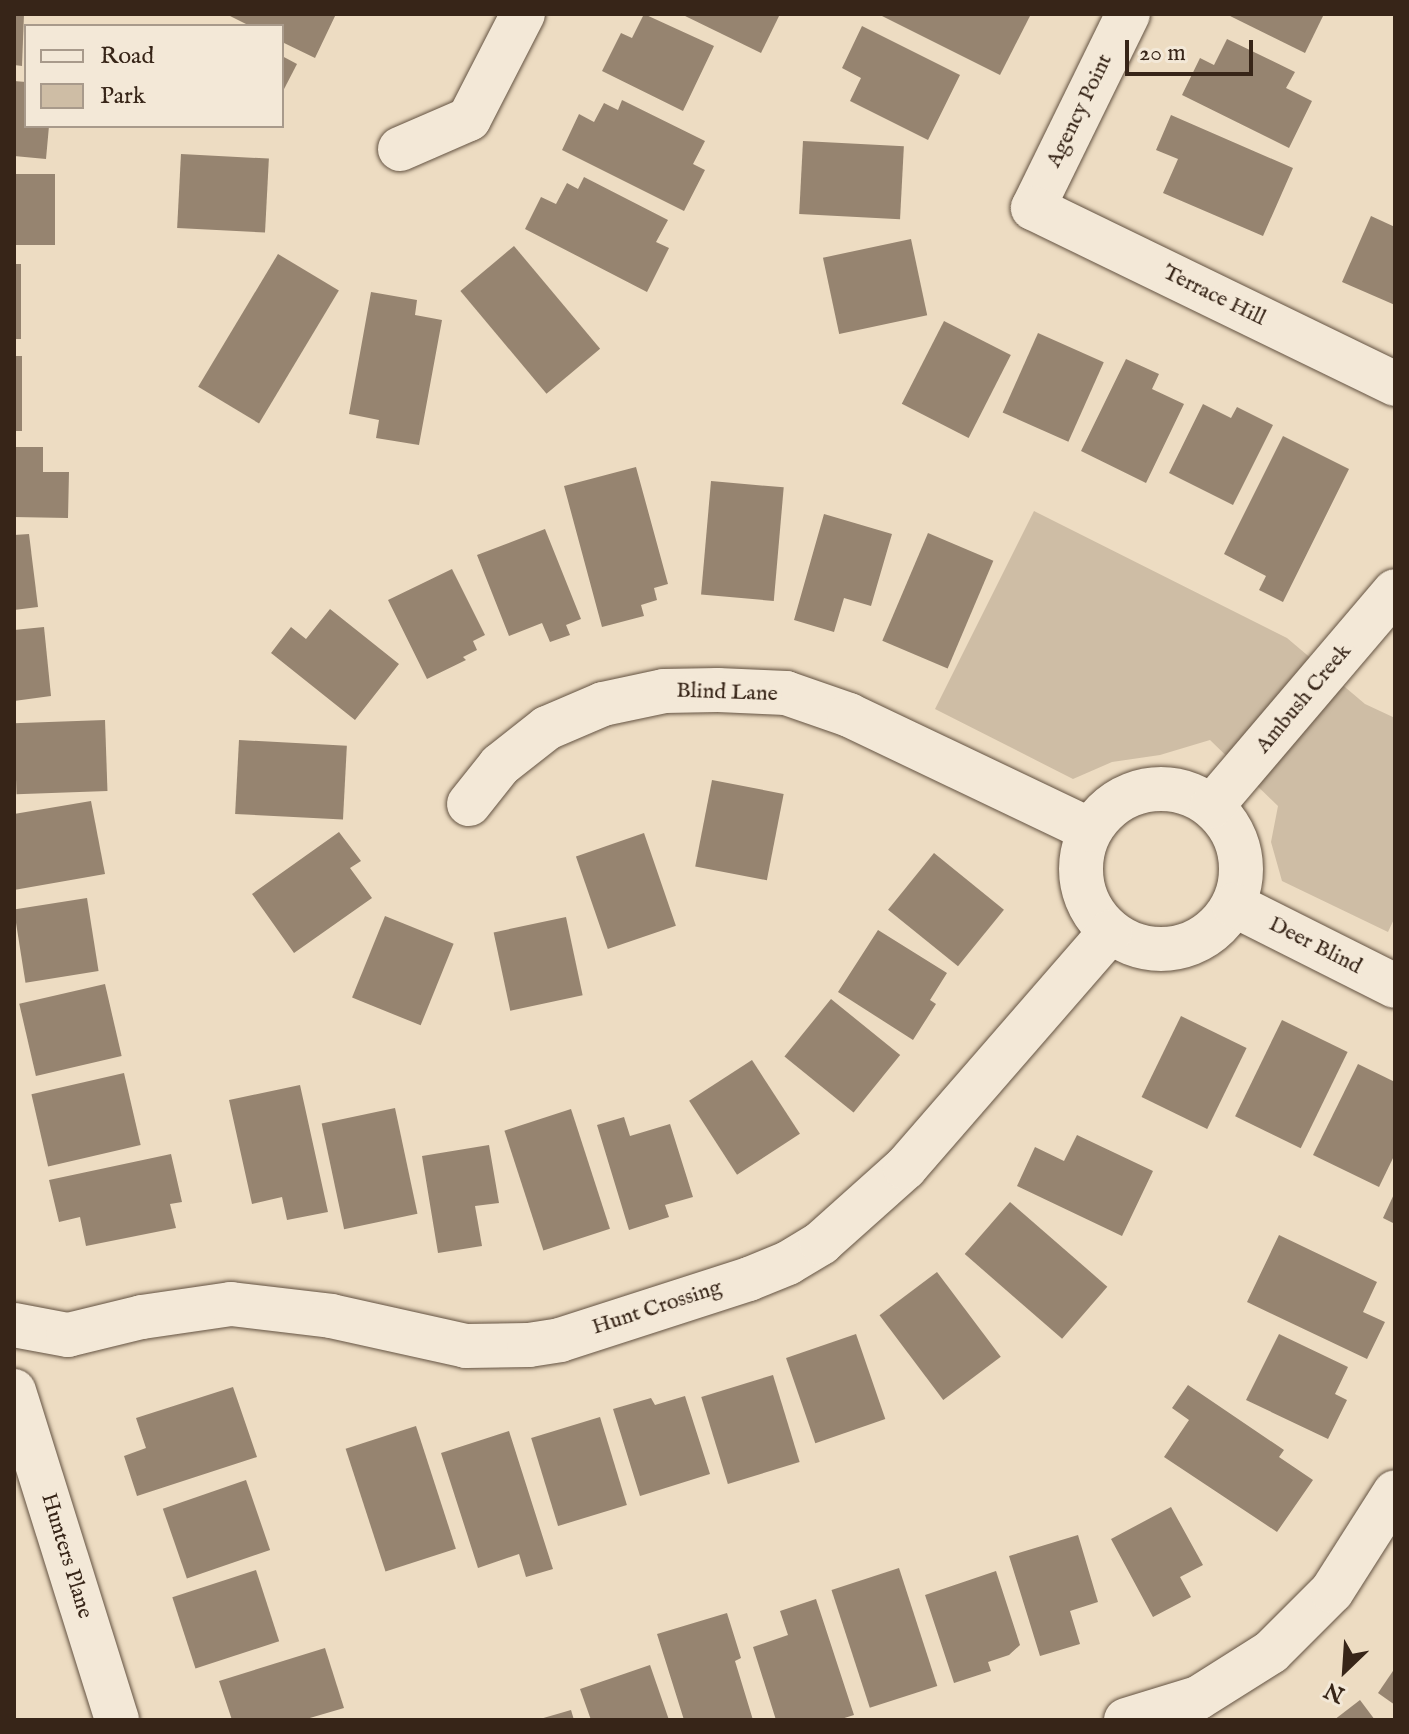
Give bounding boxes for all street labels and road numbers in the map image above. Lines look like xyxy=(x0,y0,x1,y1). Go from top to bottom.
street label: Agency Point xyxy=(1041,50,1119,172)
street label: Terrace Hill xyxy=(1158,260,1270,332)
street label: Ambush Creek xyxy=(1251,639,1357,759)
street label: Blind Lane xyxy=(676,678,778,708)
street label: Deer Blind xyxy=(1264,911,1366,981)
street label: Hunt Crossing xyxy=(589,1275,725,1341)
street label: Hunters Plane xyxy=(34,1490,98,1622)

